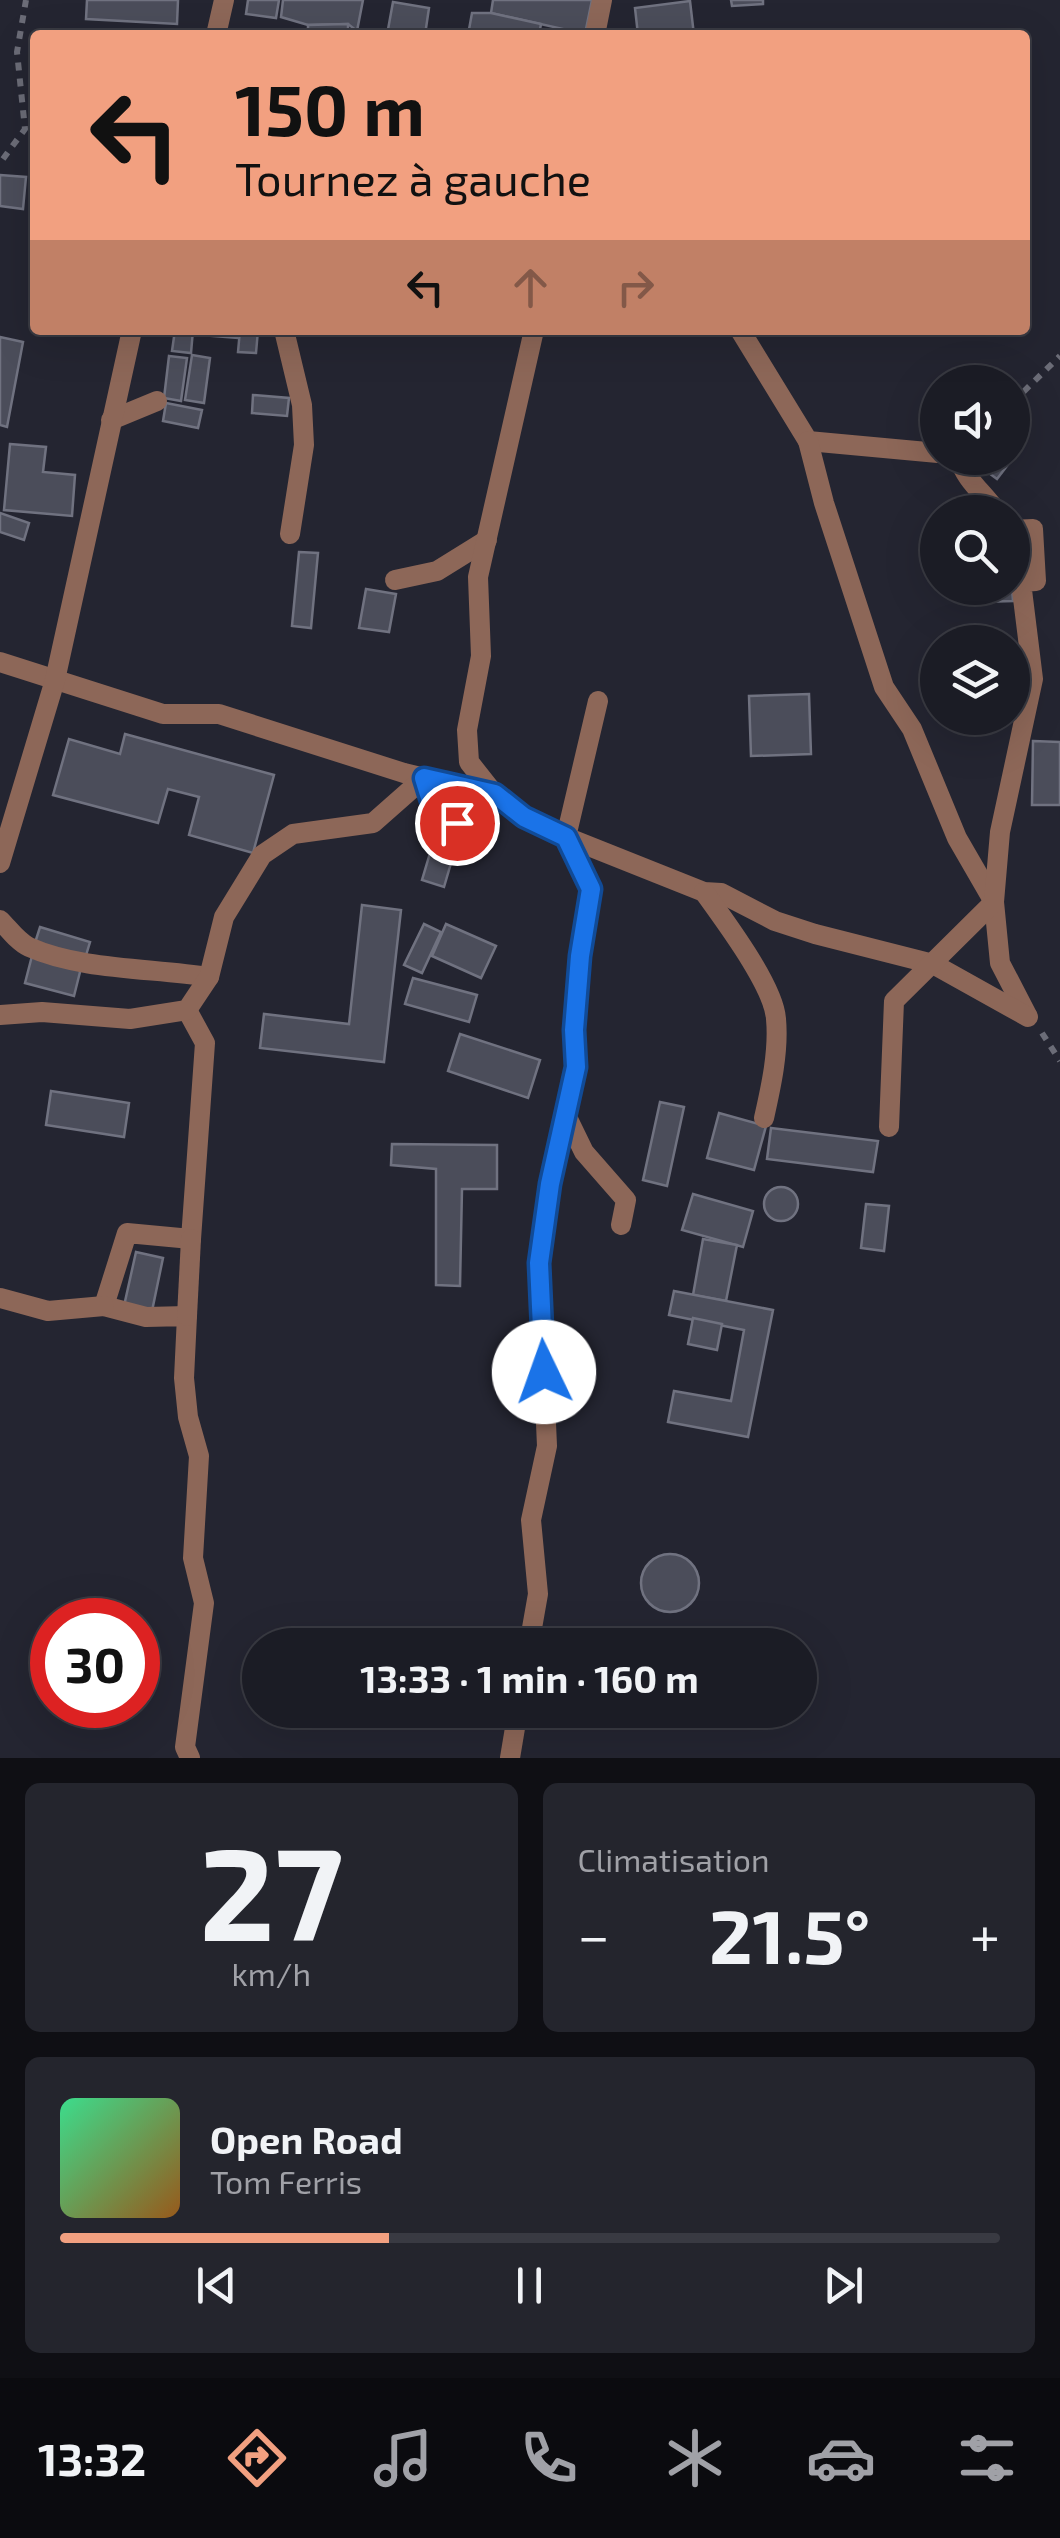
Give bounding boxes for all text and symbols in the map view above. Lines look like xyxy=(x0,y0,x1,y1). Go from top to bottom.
text: 150 m xyxy=(235,66,425,150)
icon: left xyxy=(70,70,200,200)
text: Tournez à gauche xyxy=(235,151,591,205)
icon: left xyxy=(398,260,453,315)
icon: ahead xyxy=(503,260,558,315)
icon: right xyxy=(608,260,663,315)
map controls xyxy=(920,365,1030,735)
button: sound xyxy=(920,365,1030,475)
button: search xyxy=(920,495,1030,605)
button: layers xyxy=(920,625,1030,735)
pin xyxy=(415,781,500,866)
icon: arrive xyxy=(430,796,485,851)
position arrow xyxy=(492,1320,596,1424)
speed limit sign: 30 xyxy=(30,1598,160,1728)
text: 13:33 · 1 min · 160 m xyxy=(360,1655,699,1701)
text: 27 xyxy=(199,1811,343,1967)
text: Climatisation xyxy=(578,1840,770,1878)
text: 21.5° xyxy=(709,1889,870,1979)
text: − xyxy=(578,1901,610,1967)
text: + xyxy=(970,1901,1000,1967)
text: km/h xyxy=(232,1954,311,1992)
text: Open Road xyxy=(210,2116,403,2162)
text: Tom Ferris xyxy=(210,2162,362,2200)
icon: previous xyxy=(189,2258,244,2313)
icon: pause xyxy=(502,2258,557,2313)
icon: next xyxy=(816,2258,871,2313)
icon: directions xyxy=(222,2423,292,2493)
icon: music xyxy=(368,2423,438,2493)
icon: phone xyxy=(514,2423,584,2493)
icon: climate xyxy=(660,2423,730,2493)
icon: car xyxy=(806,2423,876,2493)
icon: filters xyxy=(952,2423,1022,2493)
text: 13:32 xyxy=(38,2431,146,2485)

